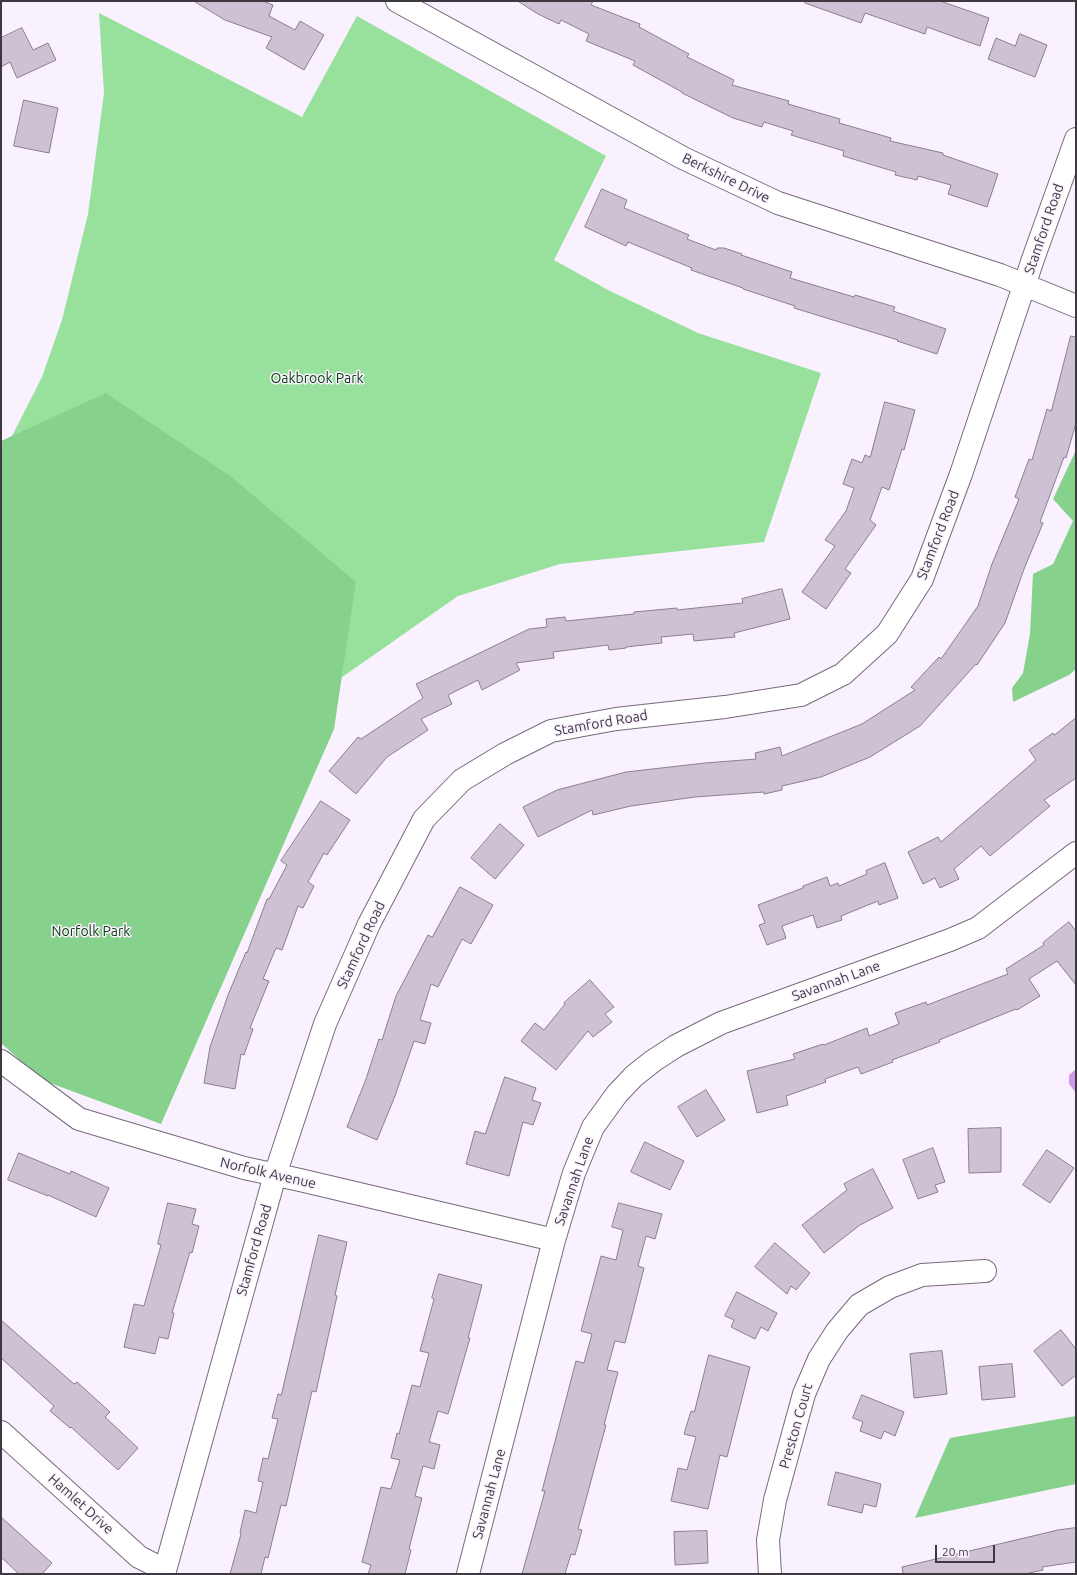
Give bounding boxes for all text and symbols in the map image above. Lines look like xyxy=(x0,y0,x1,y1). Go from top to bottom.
street label: Berkshire Drive xyxy=(679,149,773,207)
street label: Stamford Road xyxy=(1021,182,1067,276)
park label: Oakbrook Park xyxy=(270,370,364,386)
street label: Stamford Road xyxy=(913,488,963,582)
street label: Stamford Road xyxy=(553,707,649,739)
street label: Stamford Road xyxy=(333,899,389,991)
park label: Norfolk Park xyxy=(52,923,130,939)
street label: Savannah Lane xyxy=(789,957,883,1005)
street label: Savannah Lane xyxy=(551,1134,597,1228)
street label: Norfolk Avenue xyxy=(218,1154,318,1192)
street label: Stamford Road xyxy=(233,1202,275,1298)
street label: Preston Court xyxy=(776,1381,816,1471)
street label: Savannah Lane xyxy=(469,1447,509,1541)
street label: Hamlet Drive xyxy=(45,1470,117,1538)
scale bar xyxy=(937,1537,997,1563)
text: 20 m xyxy=(942,1545,969,1558)

